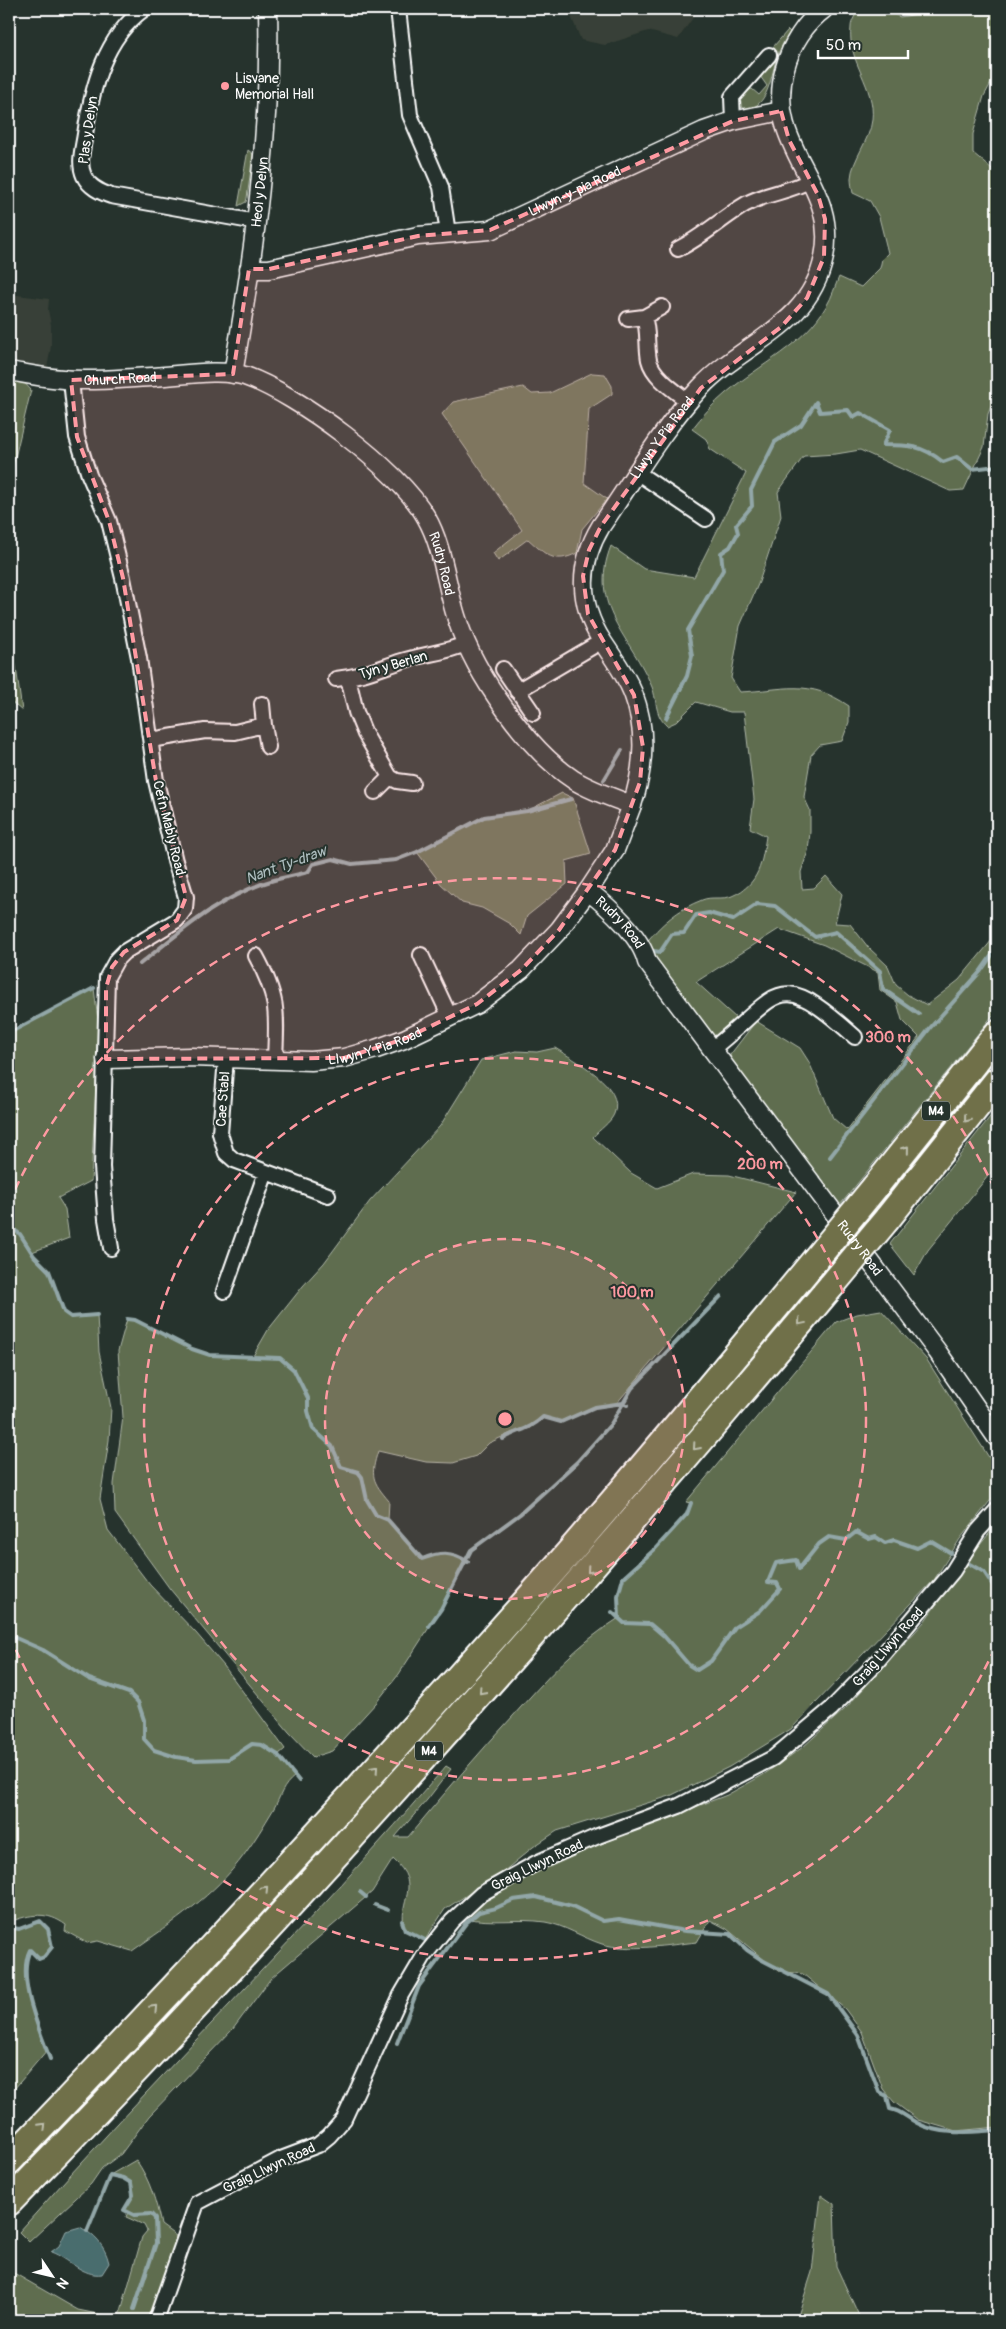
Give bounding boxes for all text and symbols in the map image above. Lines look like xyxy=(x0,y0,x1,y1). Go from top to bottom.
scale bar xyxy=(818,28,908,60)
text: 50 m xyxy=(826,36,861,55)
place label: Lisvane Memorial Hall xyxy=(235,70,314,103)
marker: Lisvane Memorial Hall xyxy=(219,80,231,92)
street label: Plas y Delyn xyxy=(75,95,101,165)
street label: Heol y Delyn xyxy=(247,156,271,228)
street label: Llwyn-y-pia Road xyxy=(525,162,624,220)
street label: Church Road xyxy=(84,368,157,389)
street label: Llwyn Y Pia Road xyxy=(626,393,697,482)
street label: Rudry Road xyxy=(425,529,459,597)
street label: Tyn y Berlan xyxy=(357,647,429,683)
street label: Cefn Mably Road xyxy=(149,779,189,877)
water label: Nant Ty-draw xyxy=(243,841,332,888)
street label: Rudry Road xyxy=(592,892,649,952)
street label: Llwyn Y Pia Road xyxy=(327,1023,425,1068)
text: 300 m xyxy=(865,1028,911,1047)
street label: Cae Stabl xyxy=(213,1071,233,1127)
road number: M4 xyxy=(922,1102,950,1120)
one-way arrow xyxy=(964,1113,972,1122)
one-way arrow xyxy=(900,1146,908,1155)
text: 200 m xyxy=(737,1155,783,1174)
street label: Rudry Road xyxy=(834,1217,886,1279)
text: 100 m xyxy=(611,1283,653,1302)
one-way arrow xyxy=(797,1317,806,1326)
centre of rings xyxy=(496,1410,514,1428)
one-way arrow xyxy=(693,1441,702,1450)
one-way arrow xyxy=(587,1564,596,1573)
street label: Graig Llwyn Road xyxy=(849,1604,927,1690)
one-way arrow xyxy=(479,1686,488,1695)
road number: M4 xyxy=(415,1742,443,1760)
one-way arrow xyxy=(369,1766,378,1775)
street label: Graig Llwyn Road xyxy=(488,1835,586,1895)
one-way arrow xyxy=(259,1885,268,1894)
one-way arrow xyxy=(148,2004,157,2013)
one-way arrow xyxy=(37,2122,46,2131)
street label: Graig Llwyn Road xyxy=(220,2139,318,2197)
north arrow xyxy=(28,2252,78,2302)
text: N xyxy=(53,2274,72,2292)

